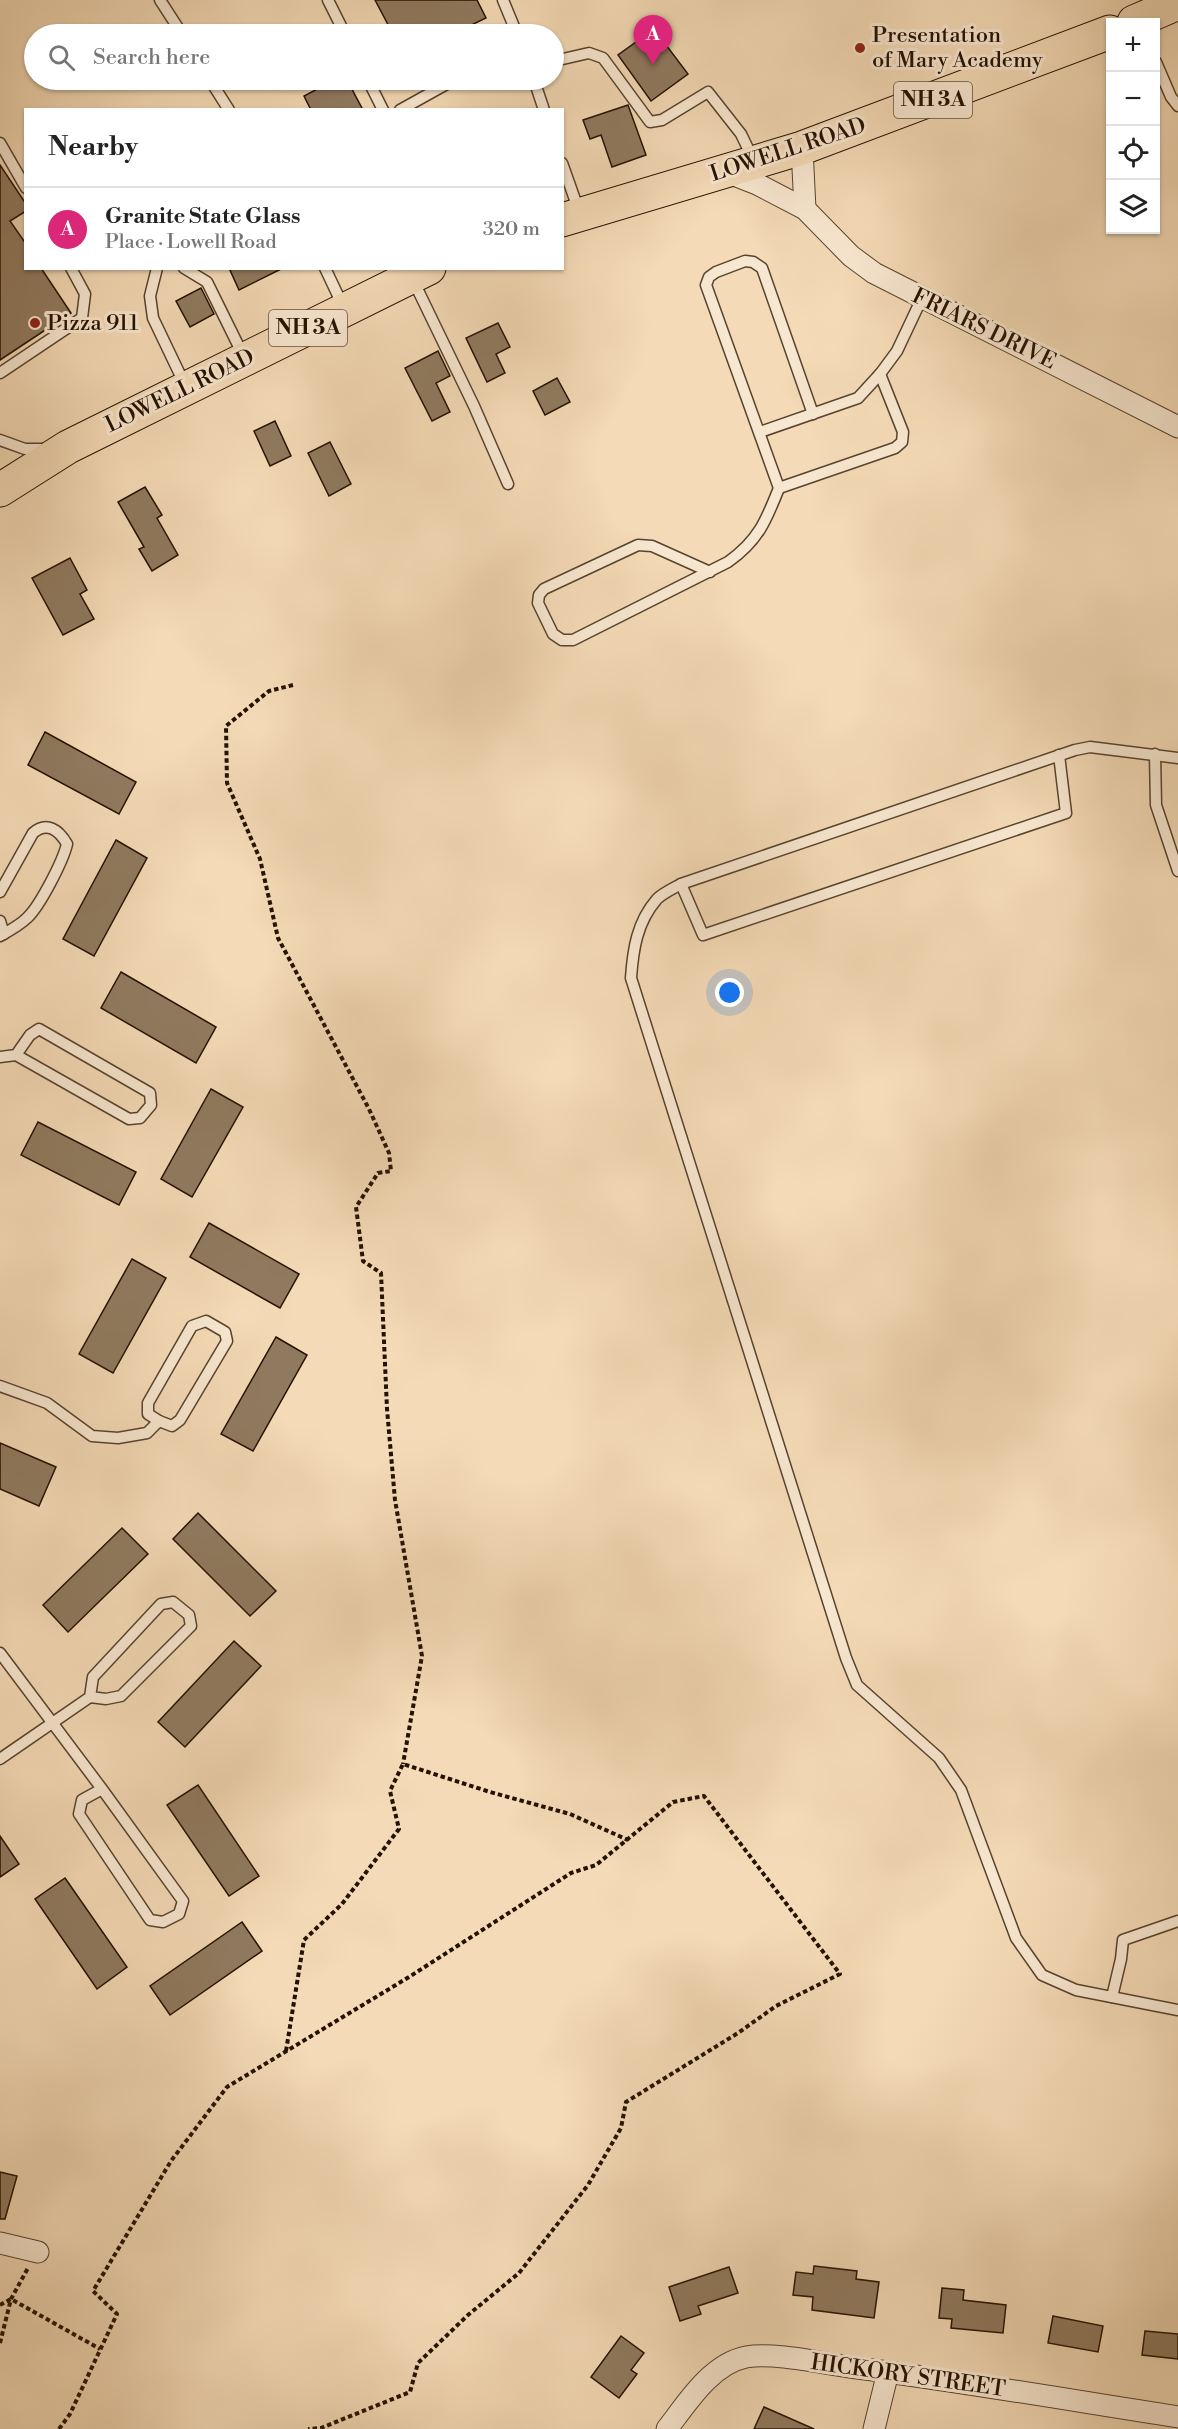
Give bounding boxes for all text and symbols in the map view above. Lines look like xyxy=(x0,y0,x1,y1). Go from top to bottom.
pin: A xyxy=(634,16,672,65)
map controls xyxy=(1106,18,1160,234)
button: + xyxy=(1106,18,1160,72)
place label: Presentation of Mary Academy xyxy=(872,22,1043,74)
search box xyxy=(24,24,564,90)
icon: search xyxy=(45,41,78,74)
marker: Presentation of Mary Academy xyxy=(853,41,867,55)
text: Search here xyxy=(93,44,210,71)
button: − xyxy=(1106,72,1160,126)
road number: NH 3A xyxy=(894,82,972,118)
street label: LOWELL ROAD xyxy=(706,112,870,188)
button: locate xyxy=(1106,126,1160,180)
text: Nearby xyxy=(48,131,138,163)
button: layers xyxy=(1106,180,1160,234)
text: Granite State Glass xyxy=(105,203,301,230)
text: A xyxy=(60,217,75,242)
text: 320 m xyxy=(483,217,540,242)
text: Place · Lowell Road xyxy=(105,230,277,255)
street label: FRIARS DRIVE xyxy=(908,282,1060,376)
place label: Pizza 911 xyxy=(47,310,139,337)
road number: NH 3A xyxy=(269,310,347,346)
marker: Pizza 911 xyxy=(28,316,42,330)
street label: LOWELL ROAD xyxy=(101,343,259,439)
your location xyxy=(715,978,744,1007)
street label: HICKORY STREET xyxy=(809,2349,1007,2403)

